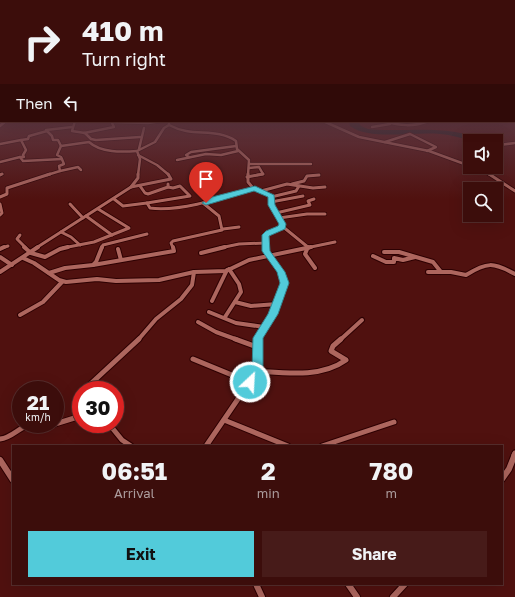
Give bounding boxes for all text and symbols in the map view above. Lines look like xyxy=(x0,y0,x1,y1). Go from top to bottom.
text: 410 m xyxy=(82,14,164,47)
icon: right xyxy=(16,16,68,68)
text: Turn right xyxy=(82,48,166,70)
icon: left xyxy=(60,92,82,114)
text: Then xyxy=(16,94,52,112)
map controls xyxy=(463,134,503,222)
button: sound xyxy=(463,134,503,174)
pin xyxy=(189,162,223,203)
icon: arrive xyxy=(195,168,217,190)
button: search xyxy=(463,182,503,222)
position arrow xyxy=(229,361,271,403)
speed limit sign: 30 xyxy=(72,381,124,433)
text: 21 xyxy=(27,390,49,414)
text: km/h xyxy=(25,411,51,423)
text: 06:51 xyxy=(102,456,167,485)
text: 2 xyxy=(261,456,276,485)
text: 780 xyxy=(369,456,413,485)
text: Arrival xyxy=(114,485,155,501)
text: min xyxy=(257,485,280,501)
text: m xyxy=(386,485,397,501)
button: Exit xyxy=(28,531,254,577)
button: Share xyxy=(262,531,487,577)

